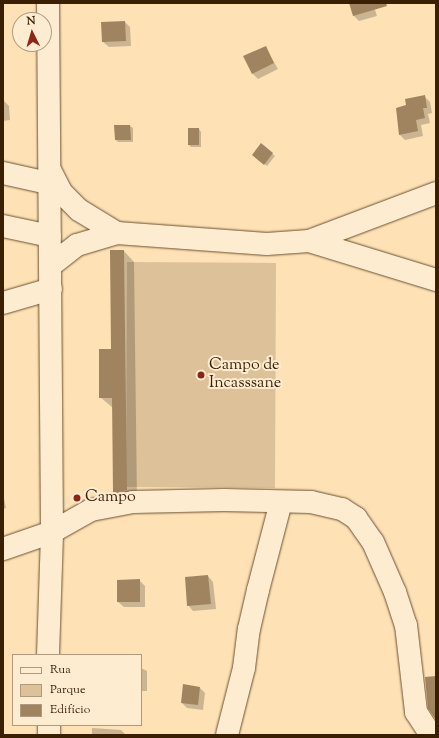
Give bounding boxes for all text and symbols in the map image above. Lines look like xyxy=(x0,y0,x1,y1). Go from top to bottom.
north arrow xyxy=(12,12,52,52)
text: N xyxy=(26,13,36,29)
place label: Campo de Incasssane xyxy=(209,356,281,394)
marker: Campo de Incasssane xyxy=(196,370,206,380)
place label: Campo xyxy=(85,488,136,508)
marker: Campo xyxy=(72,493,82,503)
legend xyxy=(12,654,142,726)
text: Rua xyxy=(50,661,71,679)
text: Parque xyxy=(50,681,86,699)
text: Edifício xyxy=(50,701,90,719)

